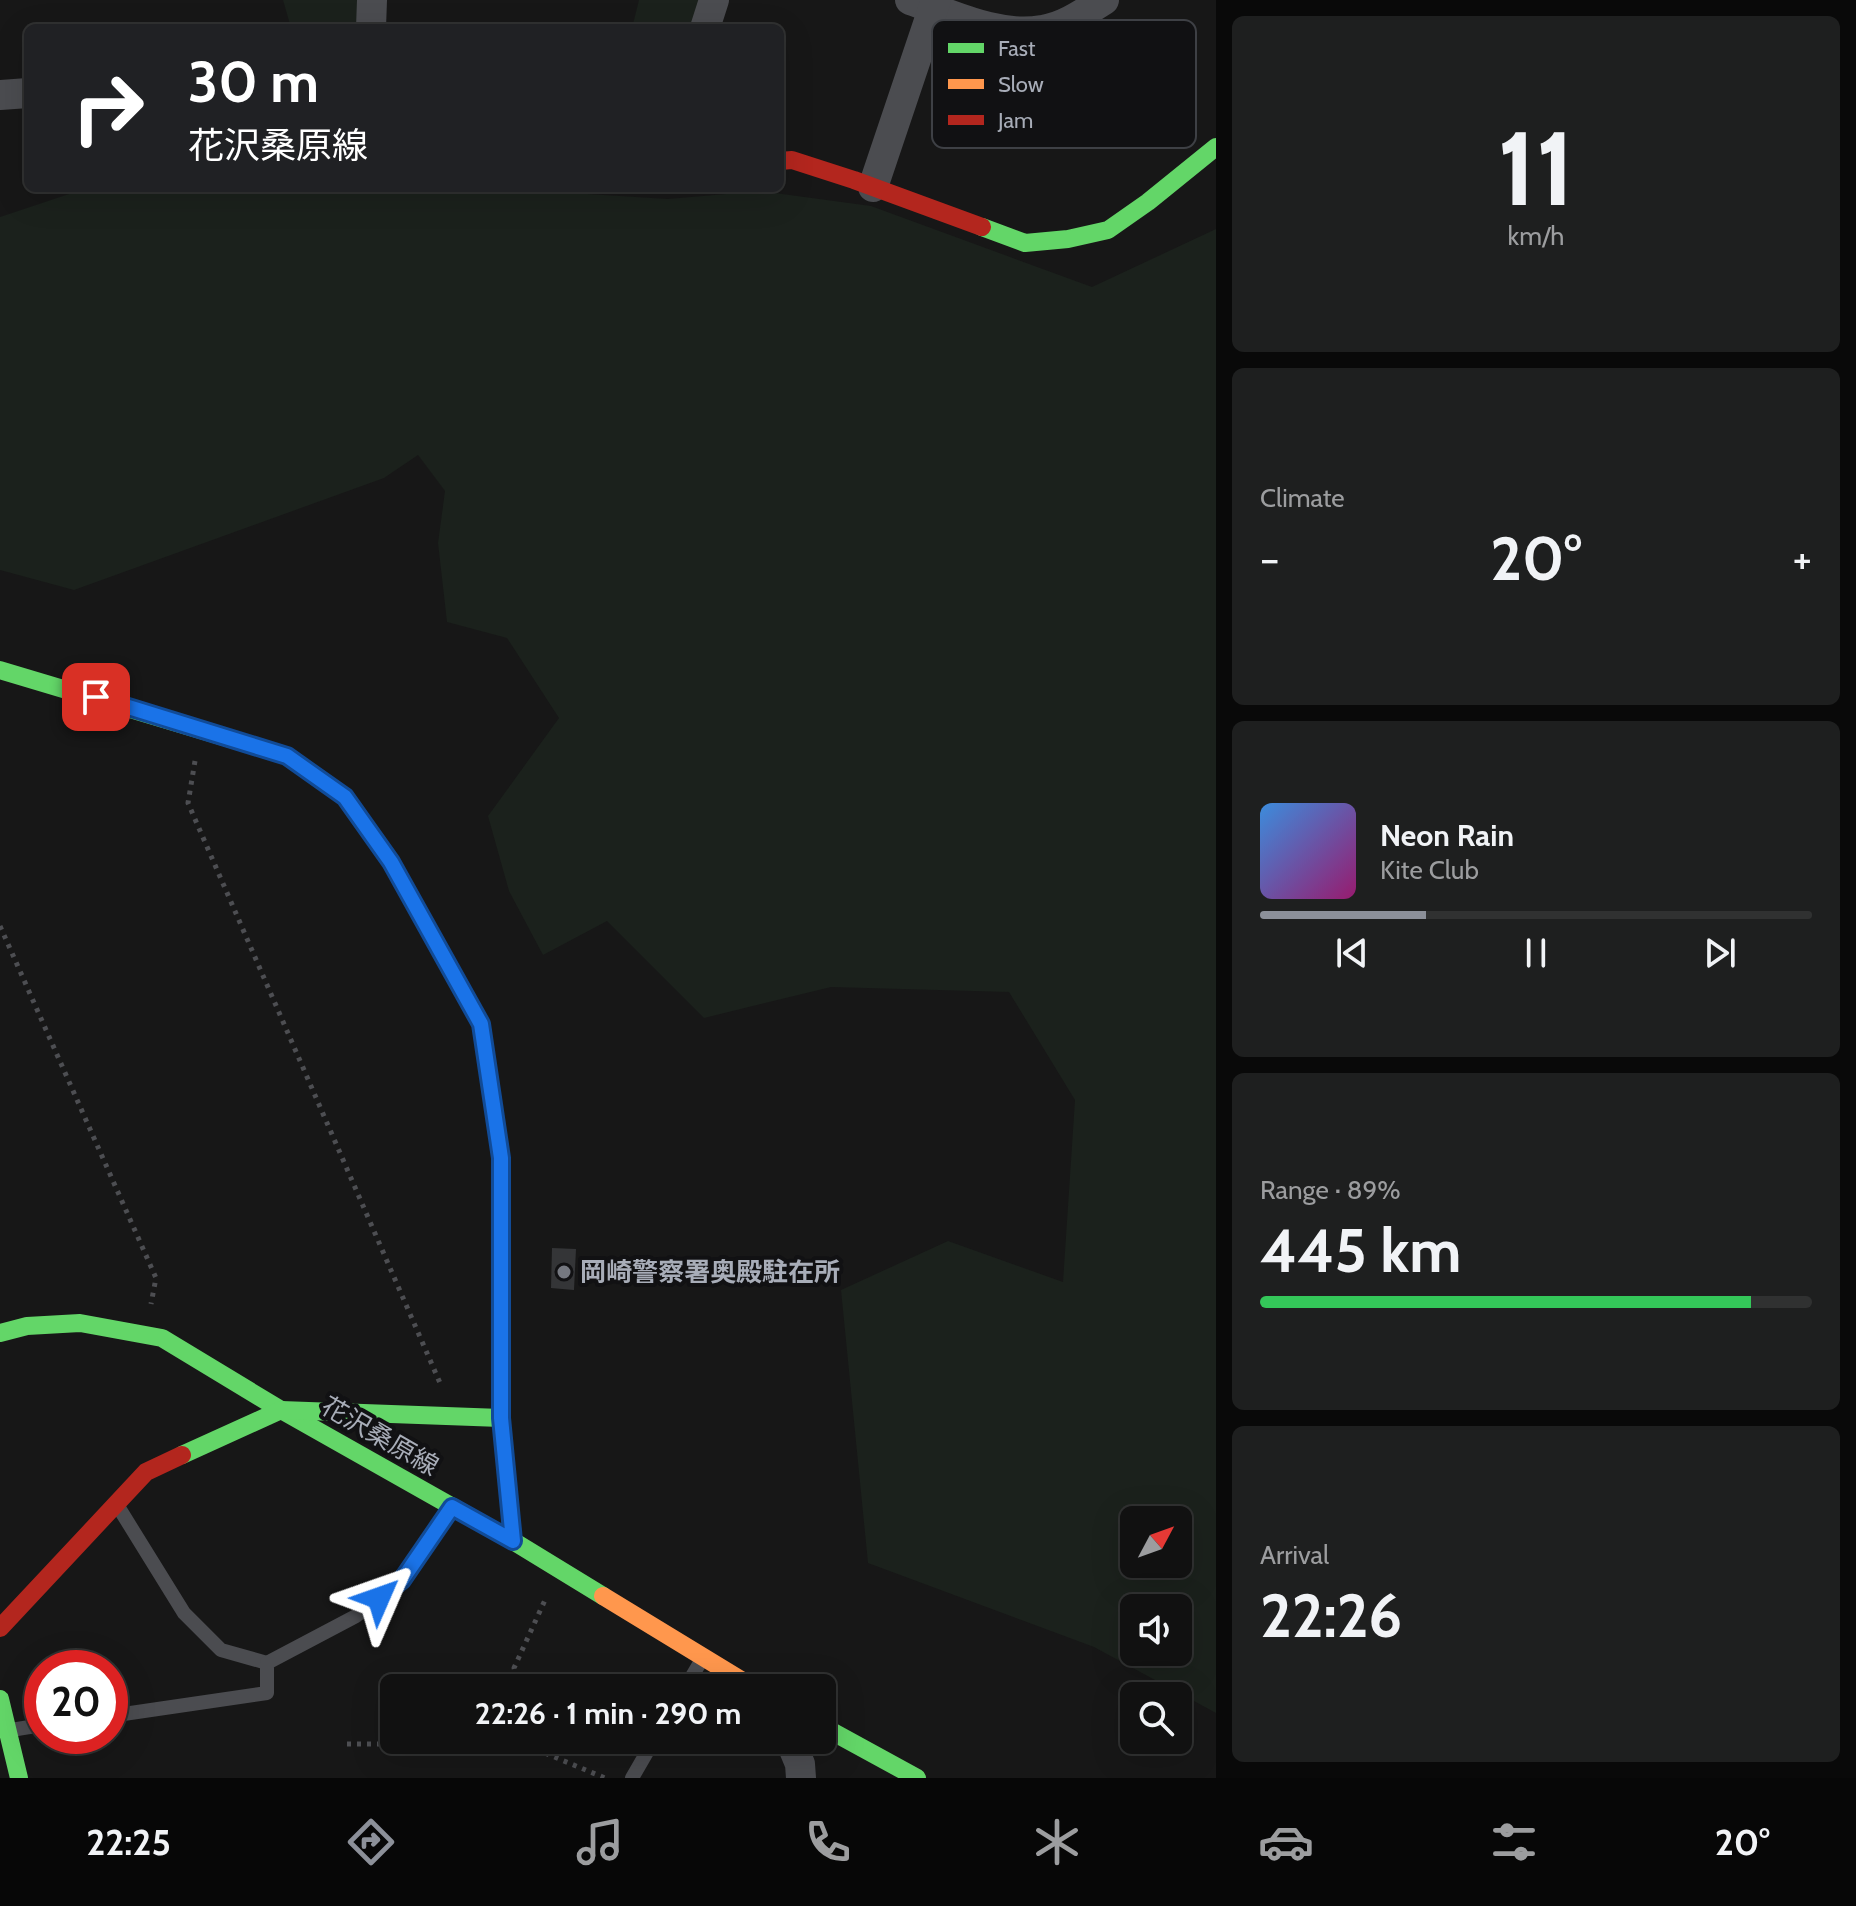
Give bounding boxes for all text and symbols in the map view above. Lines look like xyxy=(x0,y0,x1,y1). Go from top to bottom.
legend xyxy=(932,20,1196,148)
text: Fast xyxy=(998,35,1036,62)
text: 30 m xyxy=(188,48,319,116)
icon: right xyxy=(56,56,160,160)
text: Slow xyxy=(998,71,1044,98)
text: 11 xyxy=(1498,105,1574,231)
text: Jam xyxy=(997,107,1033,134)
text: 花沢桑原線 xyxy=(188,123,368,167)
text: km/h xyxy=(1508,220,1564,252)
text: Climate xyxy=(1260,482,1345,514)
text: 20° xyxy=(1490,522,1582,595)
text: − xyxy=(1260,532,1279,585)
text: + xyxy=(1793,532,1812,585)
pin xyxy=(62,663,130,731)
icon: arrive xyxy=(74,675,118,719)
text: Neon Rain xyxy=(1380,817,1514,854)
text: Kite Club xyxy=(1380,854,1479,886)
icon: previous xyxy=(1330,931,1374,975)
icon: pause xyxy=(1514,931,1558,975)
icon: next xyxy=(1698,931,1742,975)
text: Range · 89% xyxy=(1260,1174,1401,1206)
text: 445 km xyxy=(1260,1214,1461,1287)
place label: 岡崎警察署奥殿駐在所 xyxy=(580,1256,840,1288)
marker: 岡崎警察署奥殿駐在所 xyxy=(555,1263,573,1281)
street label: 花沢桑原線 xyxy=(316,1390,444,1482)
north arrow xyxy=(1120,1506,1192,1578)
map controls xyxy=(1120,1506,1192,1754)
text: Arrival xyxy=(1260,1539,1329,1571)
position arrow xyxy=(337,1556,421,1640)
text: 22:26 xyxy=(1260,1579,1402,1652)
button: sound xyxy=(1120,1594,1192,1666)
speed limit sign: 20 xyxy=(24,1650,128,1754)
button: search xyxy=(1120,1682,1192,1754)
text: 22:26 · 1 min · 290 m xyxy=(475,1695,741,1732)
icon: directions xyxy=(343,1814,399,1870)
icon: music xyxy=(572,1814,628,1870)
icon: phone xyxy=(800,1814,856,1870)
icon: climate xyxy=(1029,1814,1085,1870)
icon: car xyxy=(1258,1814,1314,1870)
icon: filters xyxy=(1486,1814,1542,1870)
text: 22:25 xyxy=(86,1820,171,1864)
text: 20° xyxy=(1715,1820,1770,1864)

